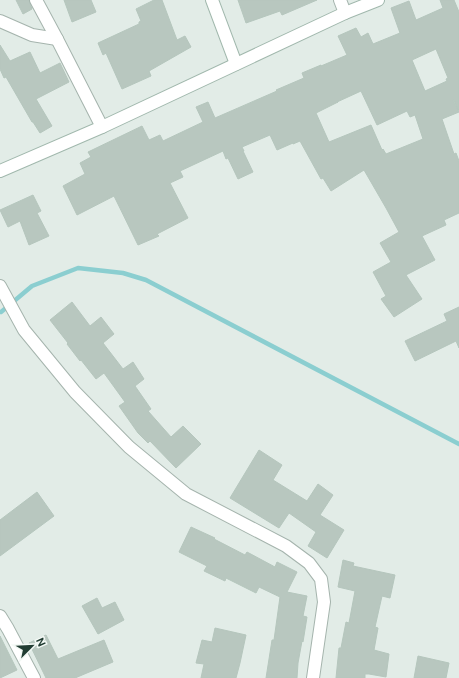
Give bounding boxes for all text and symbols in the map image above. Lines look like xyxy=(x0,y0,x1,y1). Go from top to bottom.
north arrow xyxy=(12,626,52,666)
text: N xyxy=(33,635,49,648)

